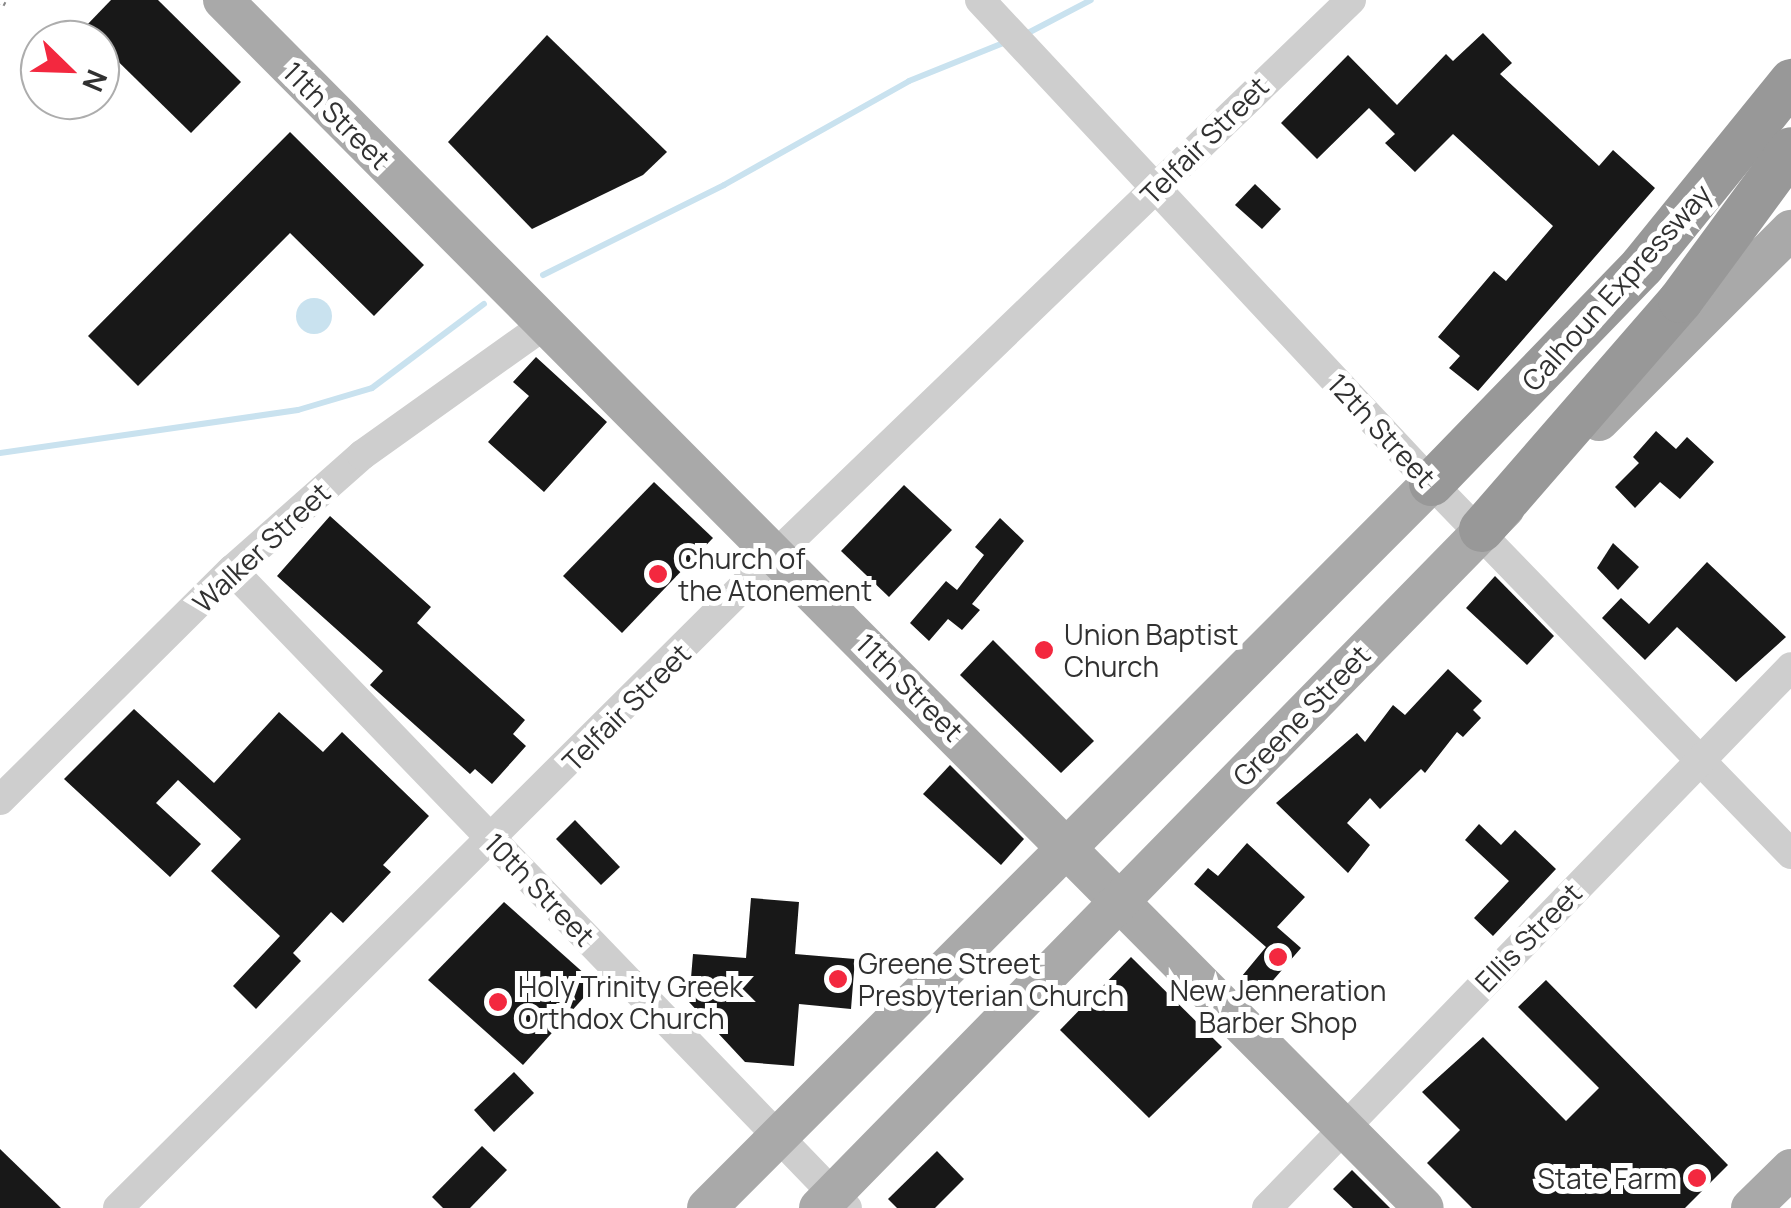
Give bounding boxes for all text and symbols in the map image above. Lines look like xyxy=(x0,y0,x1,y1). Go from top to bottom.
north arrow xyxy=(20,20,120,120)
street label: 11th Street xyxy=(276,54,398,176)
text: N xyxy=(74,64,117,98)
street label: Telfair Street xyxy=(1133,69,1275,211)
street label: Calhoun Expressway xyxy=(1514,177,1718,397)
street label: 12th Street xyxy=(1321,366,1443,494)
street label: Walker Street xyxy=(186,475,336,619)
place label: Church of the Atonement xyxy=(678,541,872,607)
marker: Church of the Atonement xyxy=(647,563,669,585)
place label: Union Baptist Church xyxy=(1064,617,1239,683)
street label: 11th Street xyxy=(849,626,971,748)
street label: Telfair Street xyxy=(555,636,697,778)
street label: Greene Street xyxy=(1225,638,1377,792)
marker: Union Baptist Church xyxy=(1033,639,1055,661)
street label: 10th Street xyxy=(478,826,602,952)
street label: Ellis Street xyxy=(1468,876,1588,998)
place label: Greene Street Presbyterian Church xyxy=(858,946,1124,1012)
marker: New Jenneration Barber Shop xyxy=(1267,946,1289,968)
marker: Greene Street Presbyterian Church xyxy=(827,968,849,990)
place label: Holy Trinity Greek Orthdox Church xyxy=(518,969,743,1035)
place label: New Jenneration Barber Shop xyxy=(1170,973,1386,1039)
marker: Holy Trinity Greek Orthdox Church xyxy=(487,991,509,1013)
place label: State Farm xyxy=(1537,1161,1677,1195)
marker: State Farm xyxy=(1686,1167,1708,1189)

